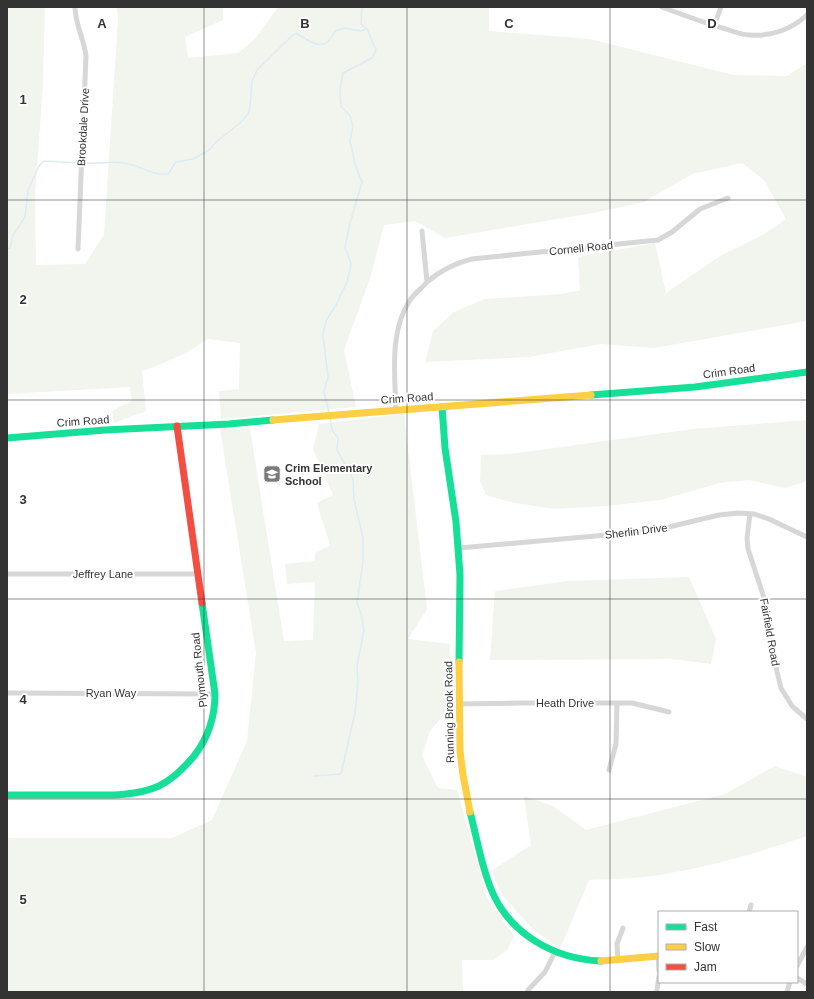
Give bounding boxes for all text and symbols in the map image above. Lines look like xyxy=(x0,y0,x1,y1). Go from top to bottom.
text: A xyxy=(97,16,107,31)
text: B xyxy=(300,16,310,31)
text: C xyxy=(504,16,514,31)
text: D xyxy=(707,16,717,31)
street label: Brookdale Drive xyxy=(75,88,91,166)
text: 1 xyxy=(19,92,27,107)
street label: Cornell Road xyxy=(548,239,614,257)
text: 2 xyxy=(19,292,27,307)
street label: Crim Road xyxy=(702,361,756,381)
street label: Crim Road xyxy=(380,390,434,406)
street label: Crim Road xyxy=(56,413,110,429)
place label: Crim Elementary School xyxy=(285,462,373,487)
school or university icon: Crim Elementary School xyxy=(262,464,282,484)
text: 3 xyxy=(19,492,27,507)
street label: Sherlin Drive xyxy=(604,521,668,541)
street label: Jeffrey Lane xyxy=(73,568,133,580)
street label: Fairfield Road xyxy=(758,597,782,667)
street label: Plymouth Road xyxy=(189,632,209,708)
street label: Running Brook Road xyxy=(442,661,456,763)
street label: Ryan Way xyxy=(86,687,137,699)
text: 4 xyxy=(19,692,27,707)
street label: Heath Drive xyxy=(536,697,594,709)
text: 5 xyxy=(19,892,27,907)
legend xyxy=(658,911,798,983)
text: Fast xyxy=(694,920,718,934)
text: Slow xyxy=(694,940,720,954)
text: Jam xyxy=(694,960,717,974)

